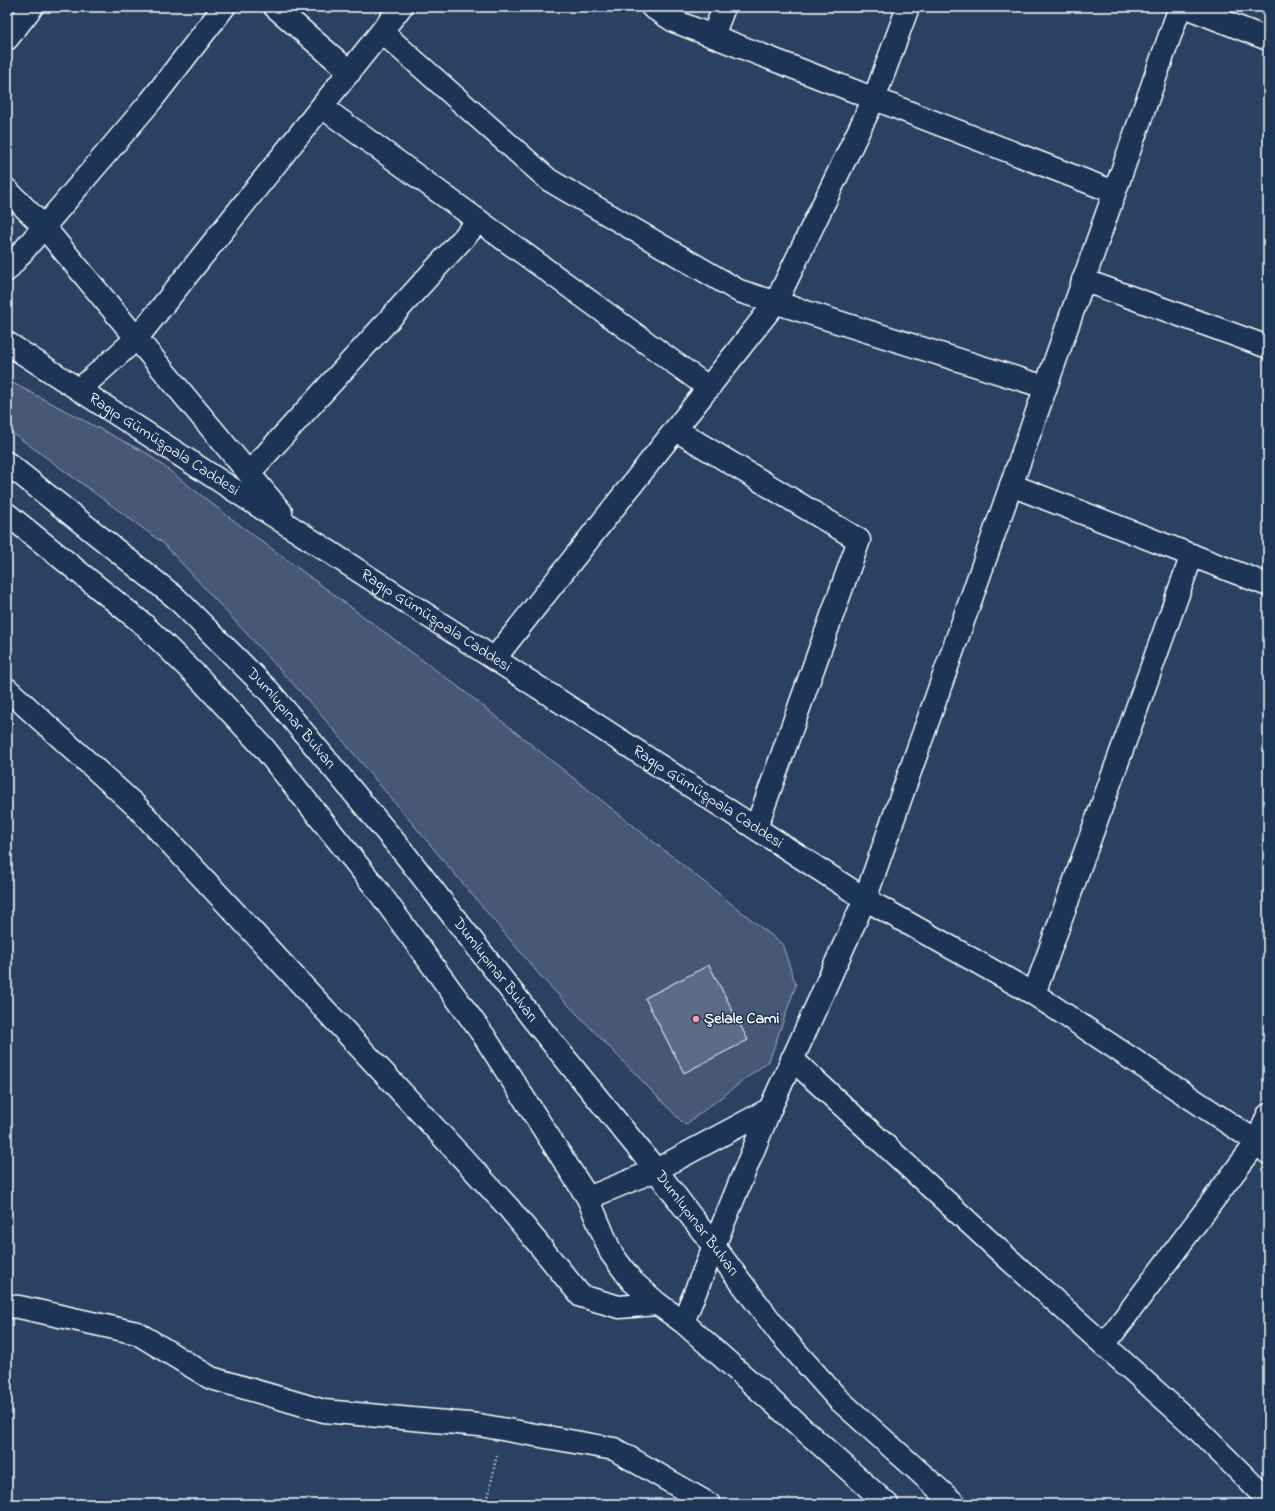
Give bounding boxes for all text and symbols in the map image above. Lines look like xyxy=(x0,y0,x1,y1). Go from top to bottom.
street label: Ragıp Gümüşpala Caddesi xyxy=(84,387,244,503)
street label: Ragıp Gümüşpala Caddesi xyxy=(356,563,516,679)
street label: Dumlupınar Bulvarı xyxy=(240,662,342,775)
street label: Ragıp Gümüşpala Caddesi xyxy=(628,739,788,855)
street label: Dumlupınar Bulvarı xyxy=(446,912,544,1028)
place label: Şelale Cami xyxy=(704,1007,779,1031)
marker: Şelale Cami xyxy=(691,1014,701,1024)
street label: Dumlupınar Bulvarı xyxy=(648,1165,745,1282)

